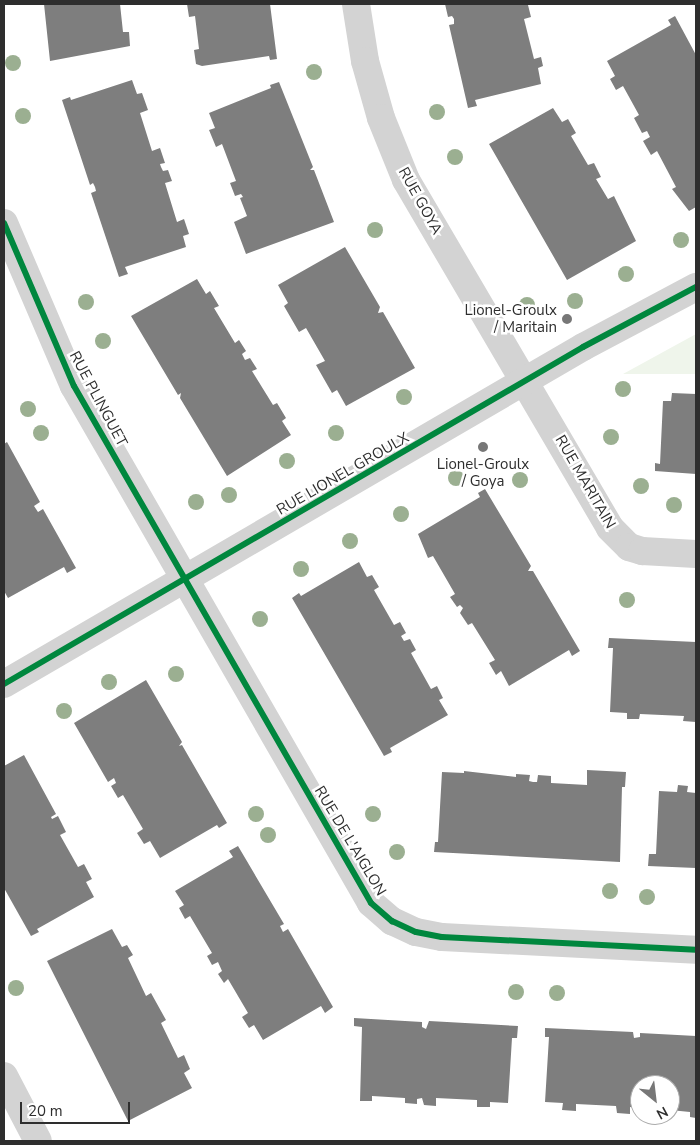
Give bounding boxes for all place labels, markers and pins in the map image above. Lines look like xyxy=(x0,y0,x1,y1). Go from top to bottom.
place label: Lionel-Groulx / Maritain xyxy=(465,301,557,336)
marker: Lionel-Groulx / Maritain xyxy=(561,313,573,325)
marker: Lionel-Groulx / Goya xyxy=(477,441,489,453)
place label: Lionel-Groulx / Goya xyxy=(437,455,529,490)

